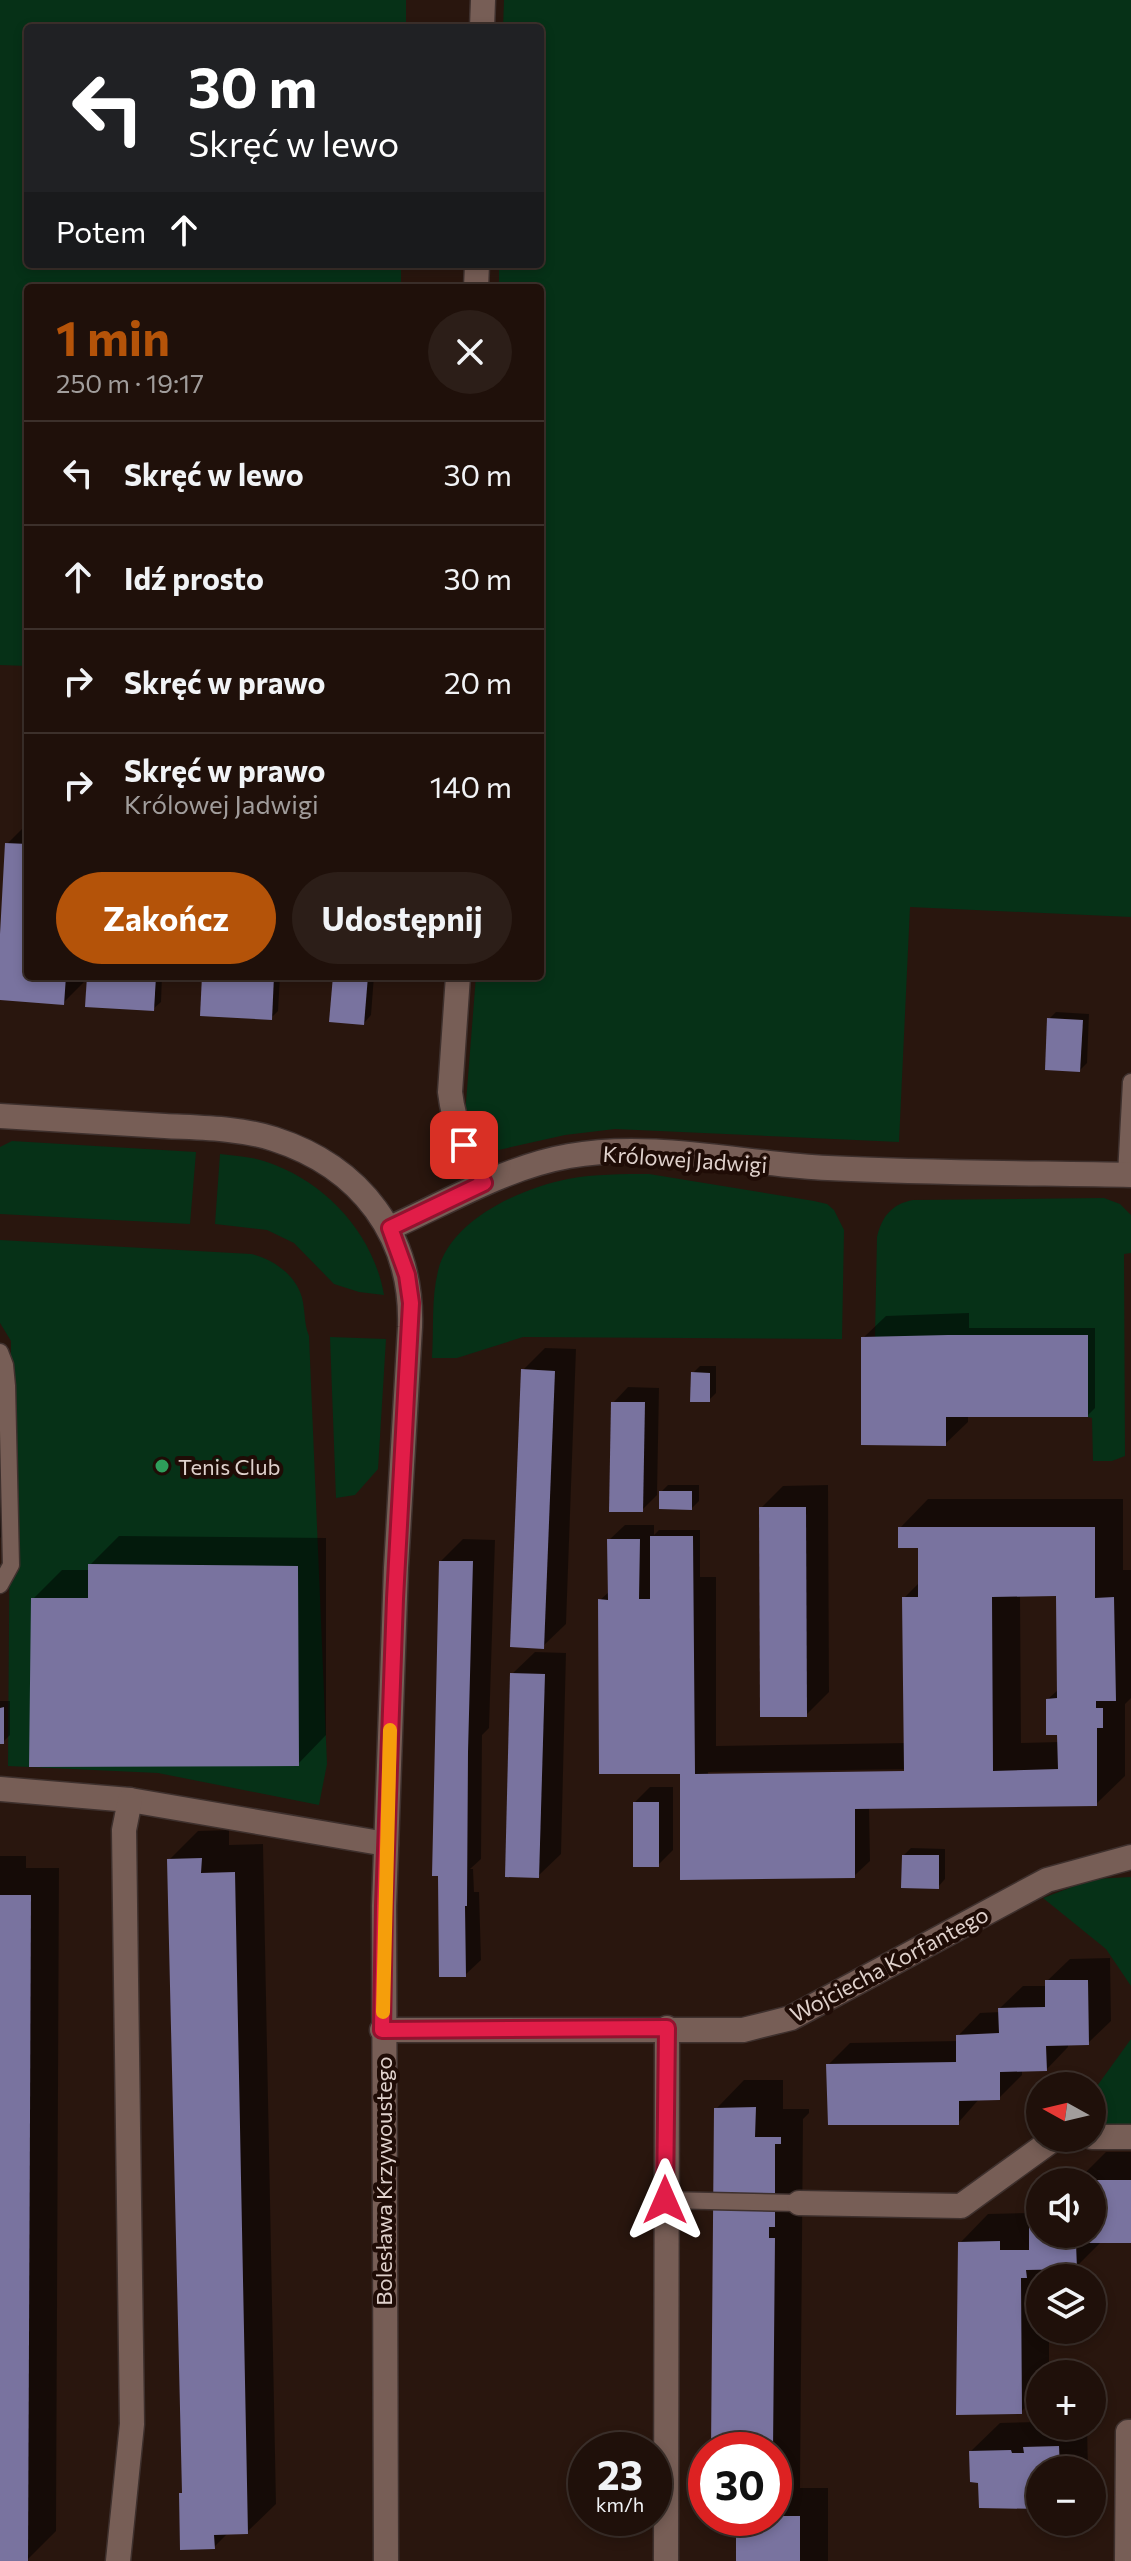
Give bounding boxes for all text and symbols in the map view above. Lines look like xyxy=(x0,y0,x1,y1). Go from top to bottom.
text: 30 m xyxy=(188,51,317,120)
icon: left xyxy=(56,56,160,160)
text: Skręć w lewo xyxy=(188,120,399,164)
icon: ahead xyxy=(162,208,206,252)
text: Potem xyxy=(56,212,146,249)
text: 1 min xyxy=(56,307,170,366)
button: close xyxy=(428,310,512,394)
text: 250 m · 19:17 xyxy=(56,367,204,398)
icon: left xyxy=(56,451,100,495)
text: Skręć w lewo xyxy=(124,455,304,492)
text: 30 m xyxy=(443,455,512,492)
icon: ahead xyxy=(56,555,100,599)
text: Idź prosto xyxy=(124,559,264,596)
text: 30 m xyxy=(443,559,512,596)
icon: right xyxy=(56,659,100,703)
text: Skręć w prawo xyxy=(124,663,325,700)
text: 20 m xyxy=(444,663,512,700)
text: Skręć w prawo xyxy=(124,751,325,788)
icon: right xyxy=(56,763,100,807)
text: 140 m xyxy=(430,767,512,804)
text: Królowej Jadwigi xyxy=(124,788,319,819)
button: Zakończ xyxy=(56,872,276,964)
button: Udostępnij xyxy=(292,872,512,964)
pin xyxy=(430,1111,498,1179)
icon: arrive xyxy=(442,1123,486,1167)
street label: Królowej Jadwigi xyxy=(602,1140,768,1178)
place label: Tenis Club xyxy=(178,1453,280,1480)
marker: Tenis Club xyxy=(153,1457,171,1475)
street label: Wojciecha Korfantego xyxy=(785,1900,993,2028)
street label: Bolesława Krzywoustego xyxy=(370,2056,397,2306)
north arrow xyxy=(1026,2072,1106,2152)
map controls xyxy=(1026,2072,1106,2536)
position arrow xyxy=(623,2158,707,2242)
button: sound xyxy=(1026,2168,1106,2248)
button: layers xyxy=(1026,2264,1106,2344)
button: + xyxy=(1026,2360,1106,2440)
speed limit sign: 30 xyxy=(688,2432,792,2536)
text: 23 xyxy=(597,2449,643,2498)
button: − xyxy=(1026,2456,1106,2536)
text: km/h xyxy=(596,2492,644,2516)

